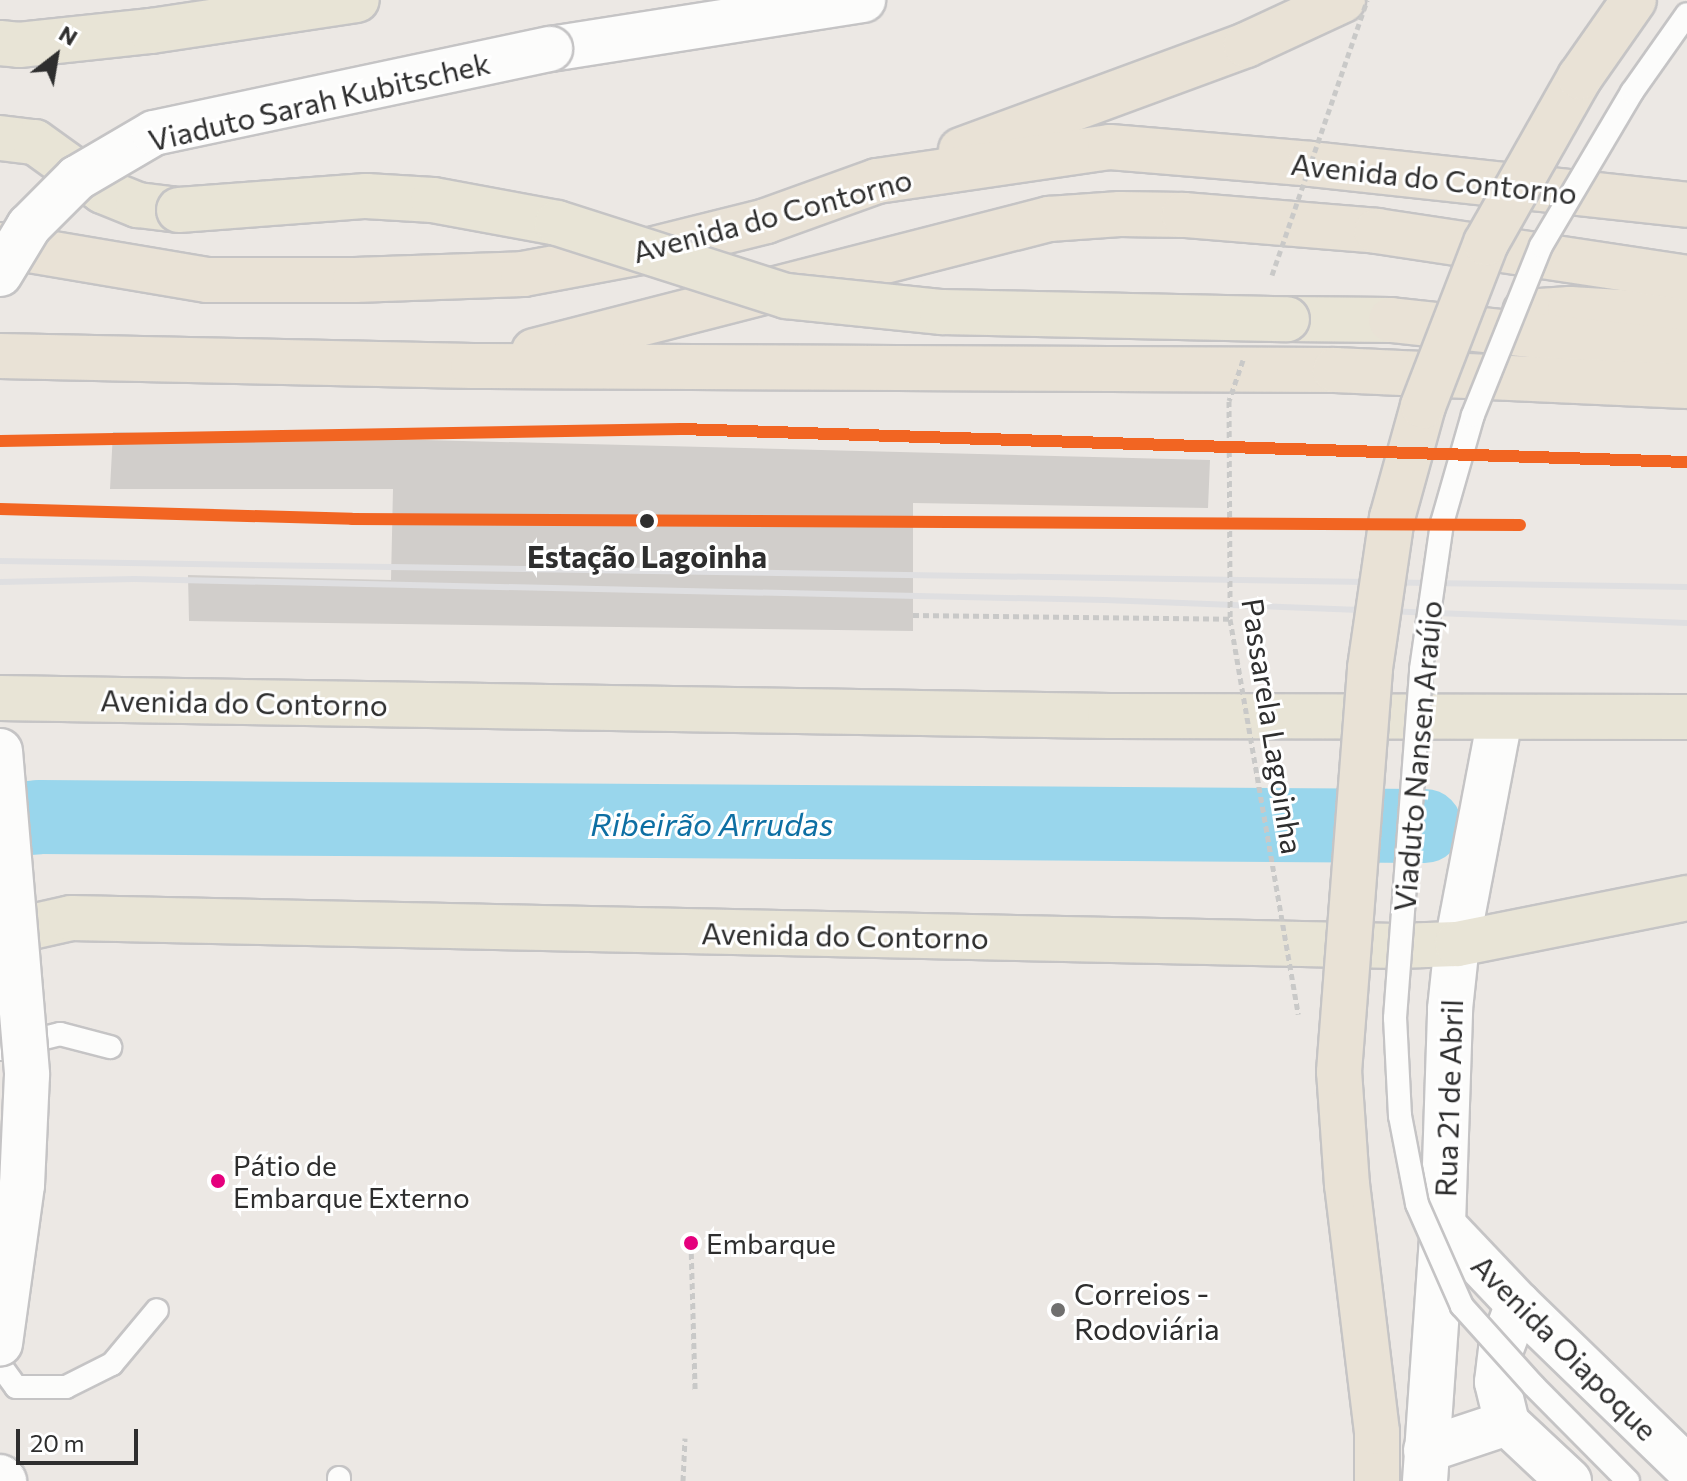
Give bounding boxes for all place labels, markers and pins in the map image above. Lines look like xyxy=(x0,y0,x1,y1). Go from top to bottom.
marker: Estação Lagoinha xyxy=(634,508,660,534)
place label: Estação Lagoinha xyxy=(527,538,767,574)
place label: Pátio de Embarque Externo xyxy=(233,1148,470,1214)
marker: Pátio de Embarque Externo xyxy=(210,1173,226,1189)
place label: Embarque xyxy=(706,1226,836,1260)
marker: Embarque xyxy=(683,1235,699,1251)
place label: Correios - Rodoviária xyxy=(1074,1275,1220,1346)
marker: Correios - Rodoviária xyxy=(1049,1301,1067,1319)

